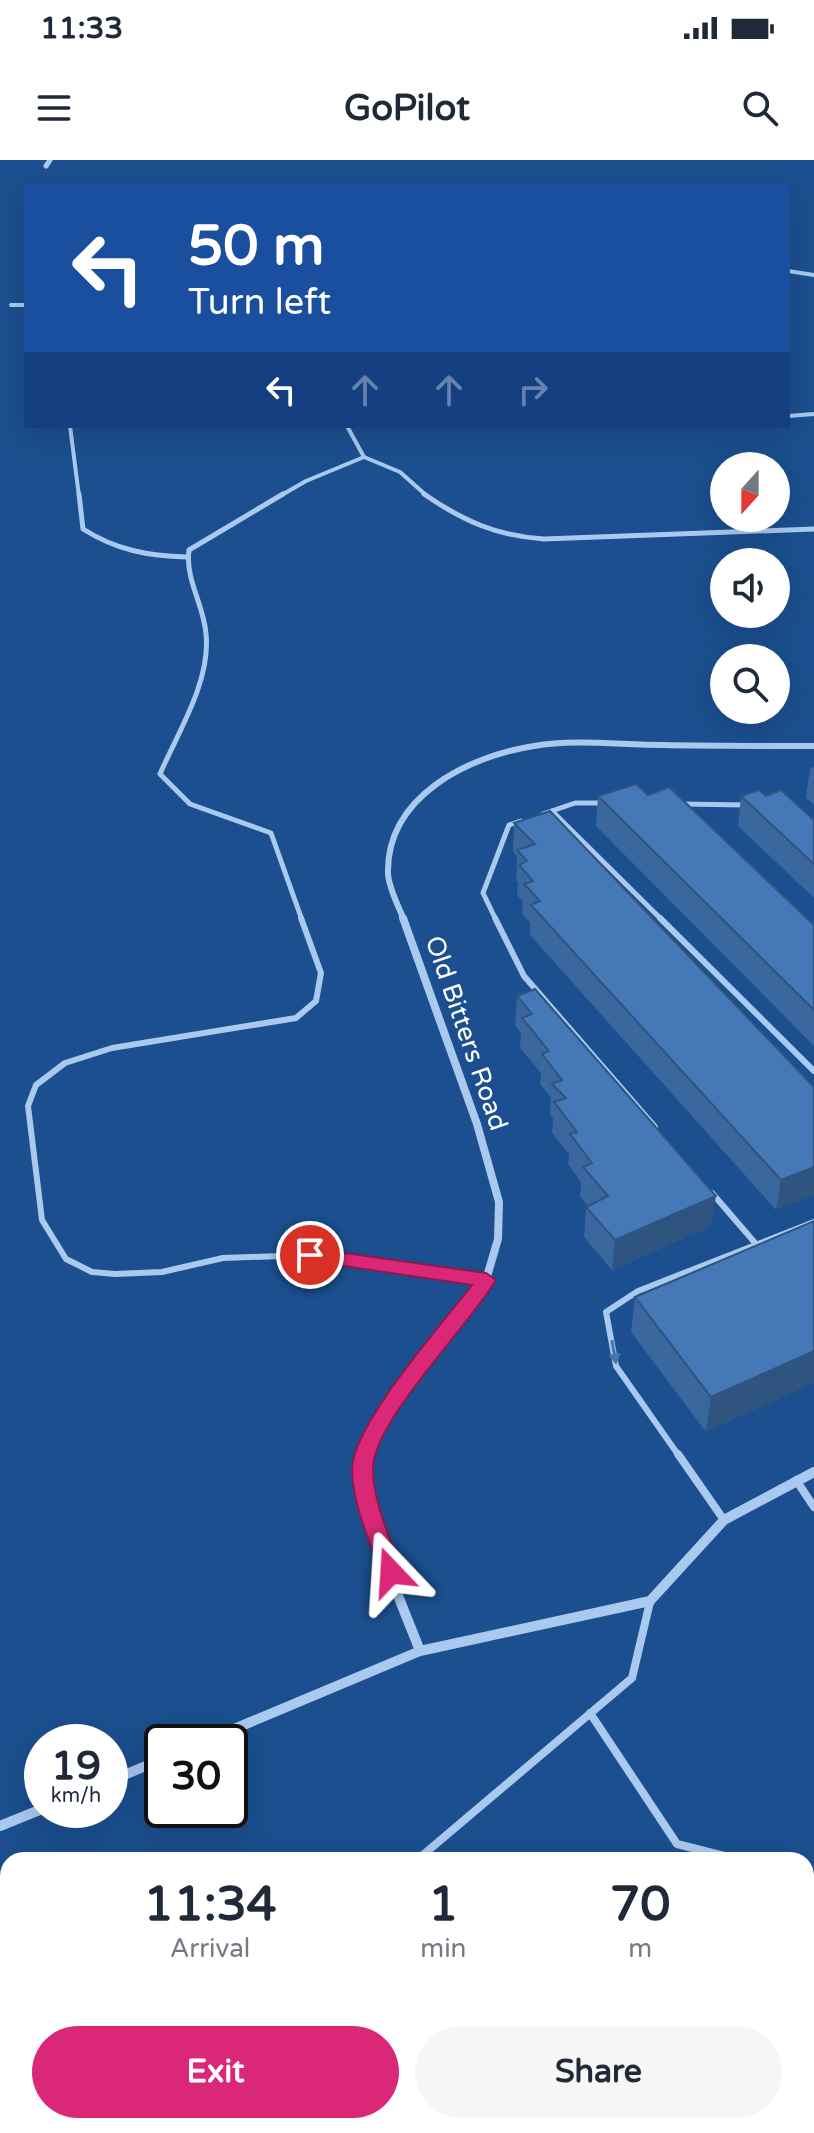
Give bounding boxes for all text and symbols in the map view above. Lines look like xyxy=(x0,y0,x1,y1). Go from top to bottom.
text: 11:33 xyxy=(40,10,123,47)
icon: menu xyxy=(32,86,76,130)
icon: search xyxy=(738,86,782,130)
text: GoPilot xyxy=(344,87,470,130)
text: 50 m xyxy=(188,213,324,280)
icon: left xyxy=(56,216,160,320)
text: Turn left xyxy=(188,281,331,324)
icon: left xyxy=(259,368,303,412)
icon: ahead xyxy=(343,368,387,412)
icon: ahead xyxy=(427,368,471,412)
icon: right xyxy=(511,368,555,412)
north arrow xyxy=(710,452,790,532)
map controls xyxy=(710,452,790,724)
button: sound xyxy=(710,548,790,628)
button: search xyxy=(710,644,790,724)
street label: Old Bitters Road xyxy=(419,932,514,1135)
pin xyxy=(276,1221,344,1289)
icon: arrive xyxy=(288,1233,332,1277)
one-way arrow xyxy=(608,1339,620,1364)
position arrow xyxy=(349,1530,433,1614)
speed limit sign: 30 xyxy=(144,1724,248,1828)
text: 19 xyxy=(51,1742,101,1790)
text: km/h xyxy=(51,1784,101,1808)
text: 11:34 xyxy=(144,1876,277,1934)
text: 1 xyxy=(428,1876,458,1934)
text: 70 xyxy=(610,1876,670,1934)
text: Arrival xyxy=(170,1933,250,1964)
text: min xyxy=(420,1933,466,1964)
text: m xyxy=(628,1933,652,1964)
button: Exit xyxy=(32,2026,399,2118)
button: Share xyxy=(415,2026,782,2118)

